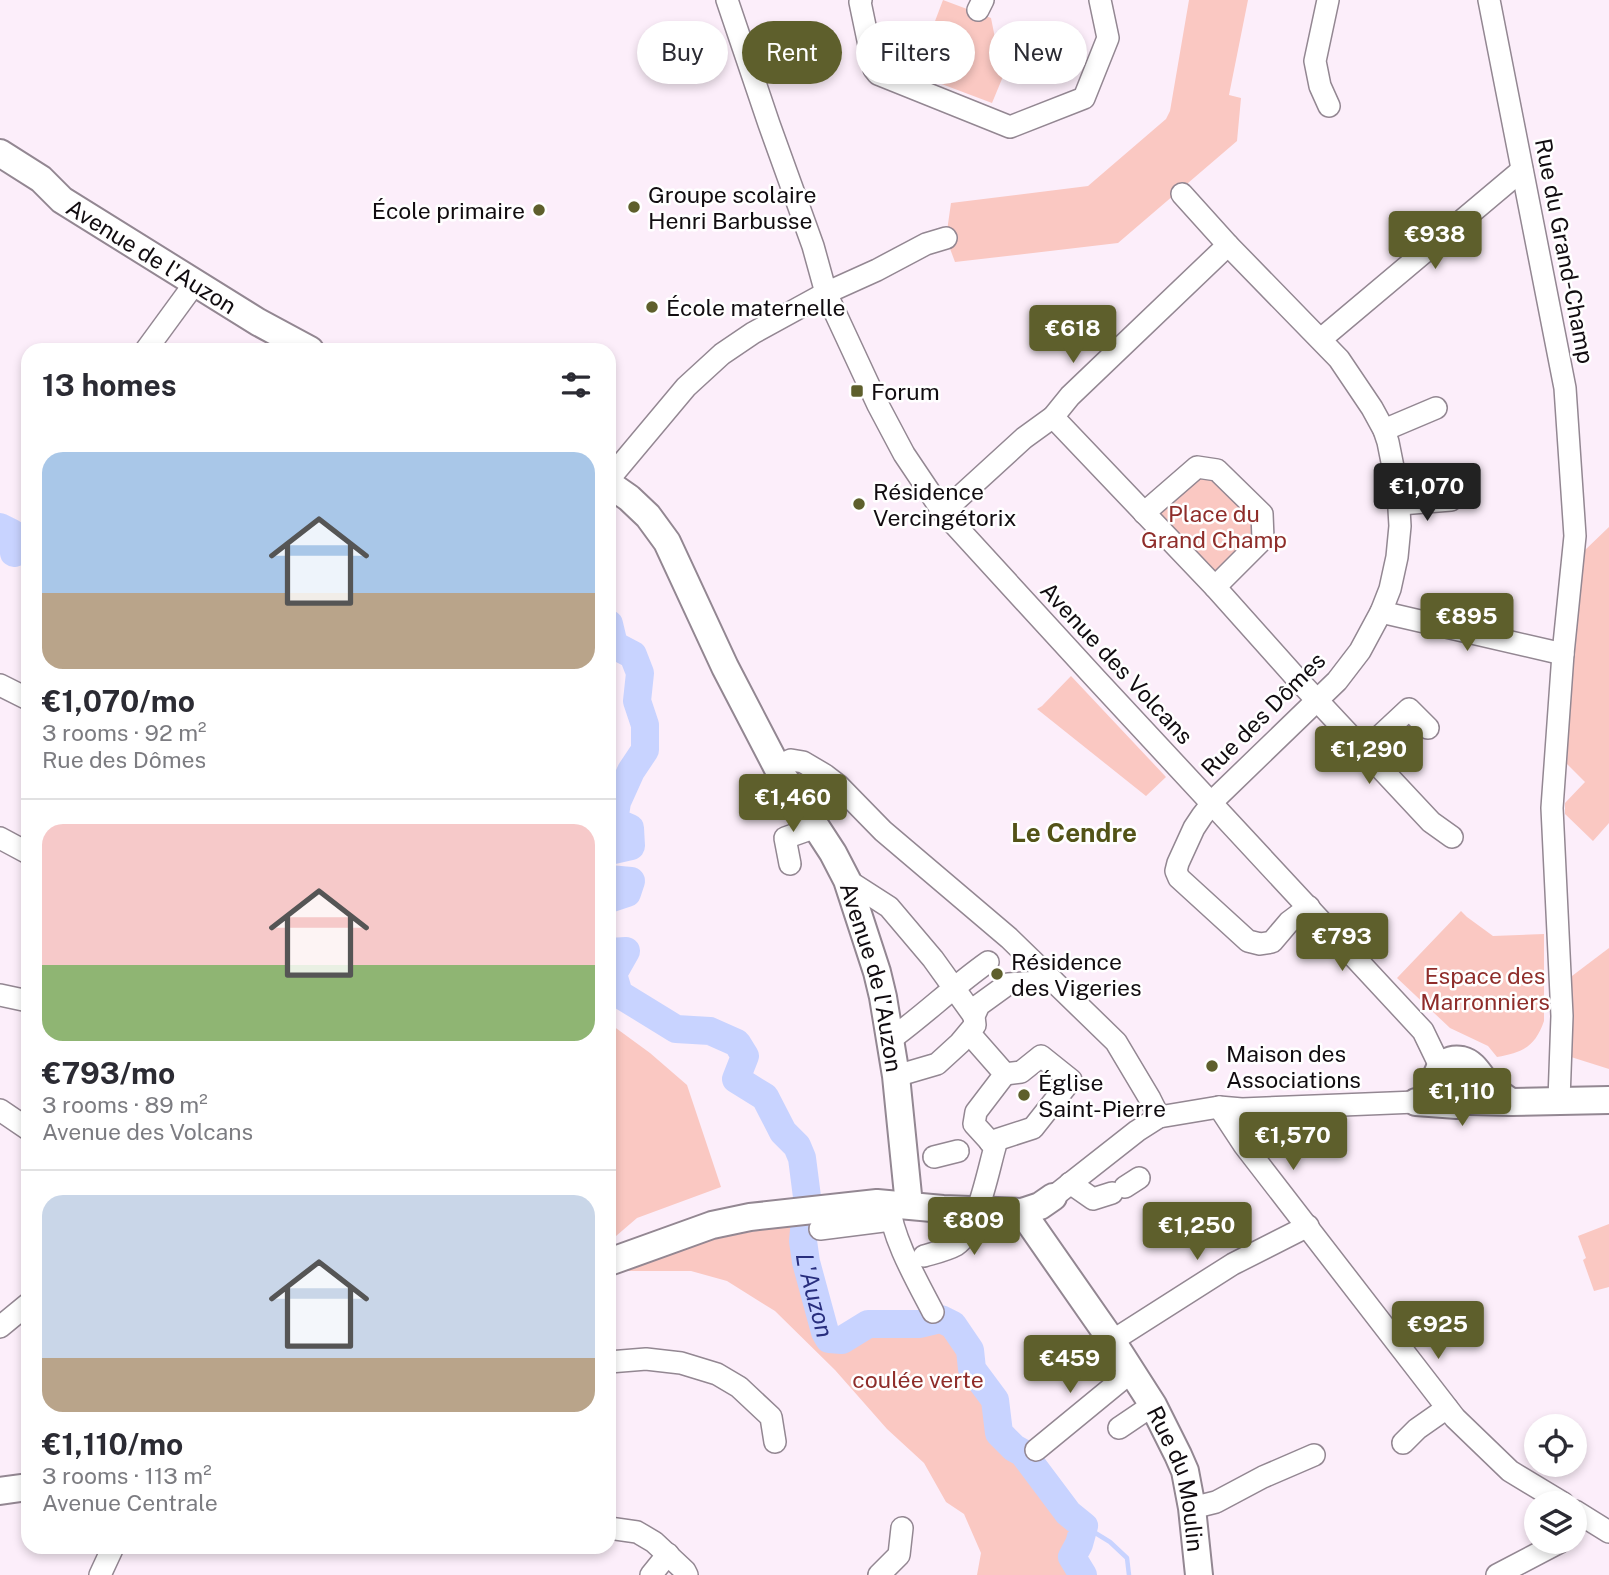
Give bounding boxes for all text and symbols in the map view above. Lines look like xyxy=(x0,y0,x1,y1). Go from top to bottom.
chip: Buy xyxy=(637,21,728,84)
chip: Rent xyxy=(742,21,842,84)
chip: Filters xyxy=(856,21,975,84)
chip: New xyxy=(989,21,1087,84)
street label: Rue du Grand-Champ xyxy=(1530,136,1600,366)
place label: Groupe scolaire Henri Barbusse xyxy=(648,181,817,234)
street label: Avenue de l'Auzon xyxy=(62,193,242,319)
place label: École primaire xyxy=(372,197,525,224)
marker: Groupe scolaire Henri Barbusse xyxy=(626,199,642,215)
marker: École primaire xyxy=(531,202,547,218)
pin: €938 xyxy=(1394,212,1476,271)
text: €938 xyxy=(1405,220,1465,247)
place label: École maternelle xyxy=(666,294,846,321)
marker: École maternelle xyxy=(644,299,660,315)
pin: €618 xyxy=(1032,306,1114,365)
text: €618 xyxy=(1045,314,1101,341)
icon: filters xyxy=(557,366,595,404)
text: 13 homes xyxy=(42,367,177,403)
place label: Forum xyxy=(871,378,940,405)
marker: Forum xyxy=(849,383,865,399)
pin: €1,070 xyxy=(1370,463,1484,523)
text: €1,070 xyxy=(1390,472,1464,499)
place label: Résidence Vercingétorix xyxy=(873,478,1016,531)
marker: Résidence Vercingétorix xyxy=(851,496,867,512)
icon: home xyxy=(256,498,382,624)
park label: Place du Grand Champ xyxy=(1141,500,1287,553)
street label: Avenue des Volcans xyxy=(1035,577,1199,749)
pin: €895 xyxy=(1426,594,1508,653)
text: €895 xyxy=(1436,602,1498,629)
street label: Rue des Dômes xyxy=(1195,646,1331,782)
text: €1,070/mo xyxy=(42,683,195,719)
text: 3 rooms · 92 m² xyxy=(42,719,207,746)
pin: €1,290 xyxy=(1312,726,1426,786)
text: €1,290 xyxy=(1331,735,1407,762)
text: Rue des Dômes xyxy=(42,746,206,773)
pin: €1,460 xyxy=(736,774,850,834)
text: €1,460 xyxy=(755,783,831,810)
district label: Le Cendre xyxy=(1011,817,1137,848)
icon: home xyxy=(256,870,382,996)
street label: Avenue de l'Auzon xyxy=(835,879,909,1074)
pin: €793 xyxy=(1301,914,1383,973)
text: €793 xyxy=(1312,922,1372,949)
place label: Résidence des Vigeries xyxy=(1011,948,1142,1001)
park label: Espace des Marronniers xyxy=(1420,962,1550,1015)
marker: Résidence des Vigeries xyxy=(989,966,1005,982)
place label: Maison des Associations xyxy=(1226,1040,1361,1093)
text: €793/mo xyxy=(42,1055,175,1091)
marker: Maison des Associations xyxy=(1204,1058,1220,1074)
pin: €1,110 xyxy=(1405,1068,1519,1128)
place label: Église Saint-Pierre xyxy=(1038,1069,1166,1122)
text: €1,110 xyxy=(1429,1077,1495,1104)
marker: Église Saint-Pierre xyxy=(1016,1087,1032,1103)
text: 3 rooms · 89 m² xyxy=(42,1091,208,1118)
pin: €1,570 xyxy=(1236,1112,1350,1172)
text: Avenue des Volcans xyxy=(42,1118,253,1145)
text: €1,570 xyxy=(1255,1121,1331,1148)
pin: €809 xyxy=(933,1198,1015,1257)
pin: €1,250 xyxy=(1140,1202,1254,1262)
text: €809 xyxy=(944,1206,1004,1233)
text: €1,250 xyxy=(1159,1211,1235,1238)
icon: home xyxy=(256,1241,382,1367)
water label: L'Auzon xyxy=(791,1251,840,1340)
pin: €925 xyxy=(1397,1302,1479,1361)
text: €925 xyxy=(1408,1310,1468,1337)
pin: €459 xyxy=(1029,1336,1111,1395)
text: €459 xyxy=(1040,1344,1100,1371)
park label: coulée verte xyxy=(852,1366,984,1393)
street label: Rue du Moulin xyxy=(1142,1401,1210,1553)
map controls xyxy=(1524,1414,1587,1554)
button: locate xyxy=(1524,1414,1587,1477)
text: €1,110/mo xyxy=(42,1426,183,1462)
text: 3 rooms · 113 m² xyxy=(42,1462,212,1489)
text: Avenue Centrale xyxy=(42,1489,218,1516)
button: layers xyxy=(1524,1491,1587,1554)

